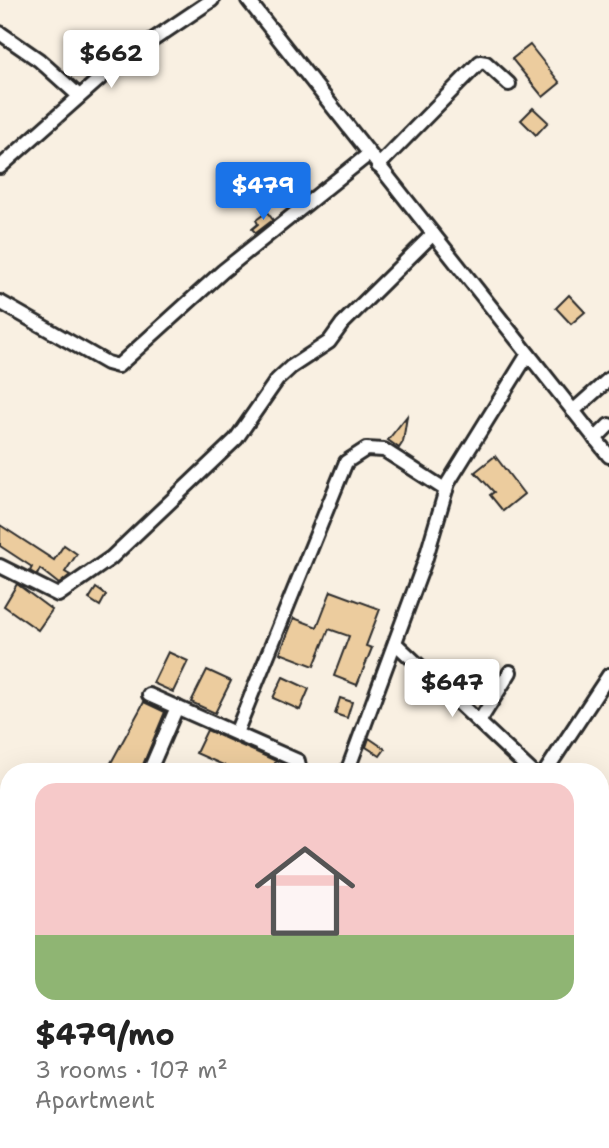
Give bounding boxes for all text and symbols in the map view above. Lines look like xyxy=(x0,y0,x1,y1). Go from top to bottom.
pin: $662 xyxy=(70,31,152,90)
text: $662 xyxy=(79,38,143,68)
pin: $479 xyxy=(222,162,304,222)
text: $479 xyxy=(232,170,294,200)
pin: $647 xyxy=(411,660,493,719)
text: $647 xyxy=(420,667,484,697)
icon: home xyxy=(242,828,368,954)
text: $479/mo xyxy=(35,1014,175,1055)
text: 3 rooms · 107 m² xyxy=(35,1055,228,1085)
text: Apartment xyxy=(35,1085,155,1115)

